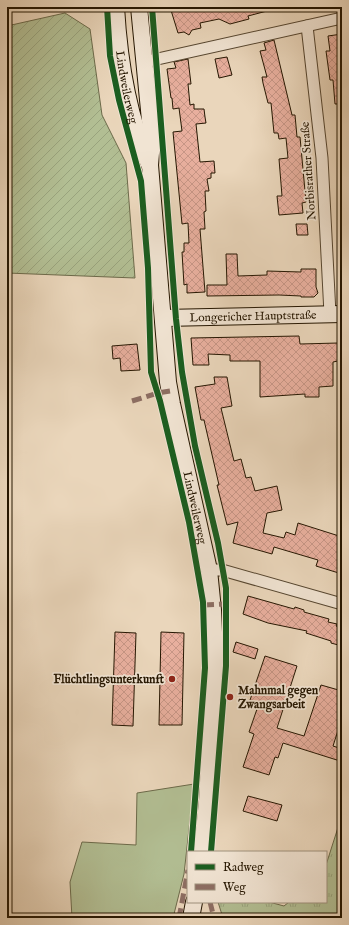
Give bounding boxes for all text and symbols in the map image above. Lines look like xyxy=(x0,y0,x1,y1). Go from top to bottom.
street label: Lindweilerweg xyxy=(112,50,141,126)
street label: Norbisrather Straße xyxy=(298,121,319,221)
street label: Longericher Hauptstraße xyxy=(189,308,317,325)
street label: Lindweilerweg xyxy=(179,470,210,546)
place label: Flüchtlingsunterkunft xyxy=(54,672,165,688)
marker: Flüchtlingsunterkunft xyxy=(167,674,177,684)
place label: Mahnmal gegen Zwangsarbeit xyxy=(238,683,319,713)
marker: Mahnmal gegen Zwangsarbeit xyxy=(225,692,235,702)
legend xyxy=(187,851,327,903)
text: Radweg xyxy=(223,860,264,875)
text: Weg xyxy=(223,880,246,895)

